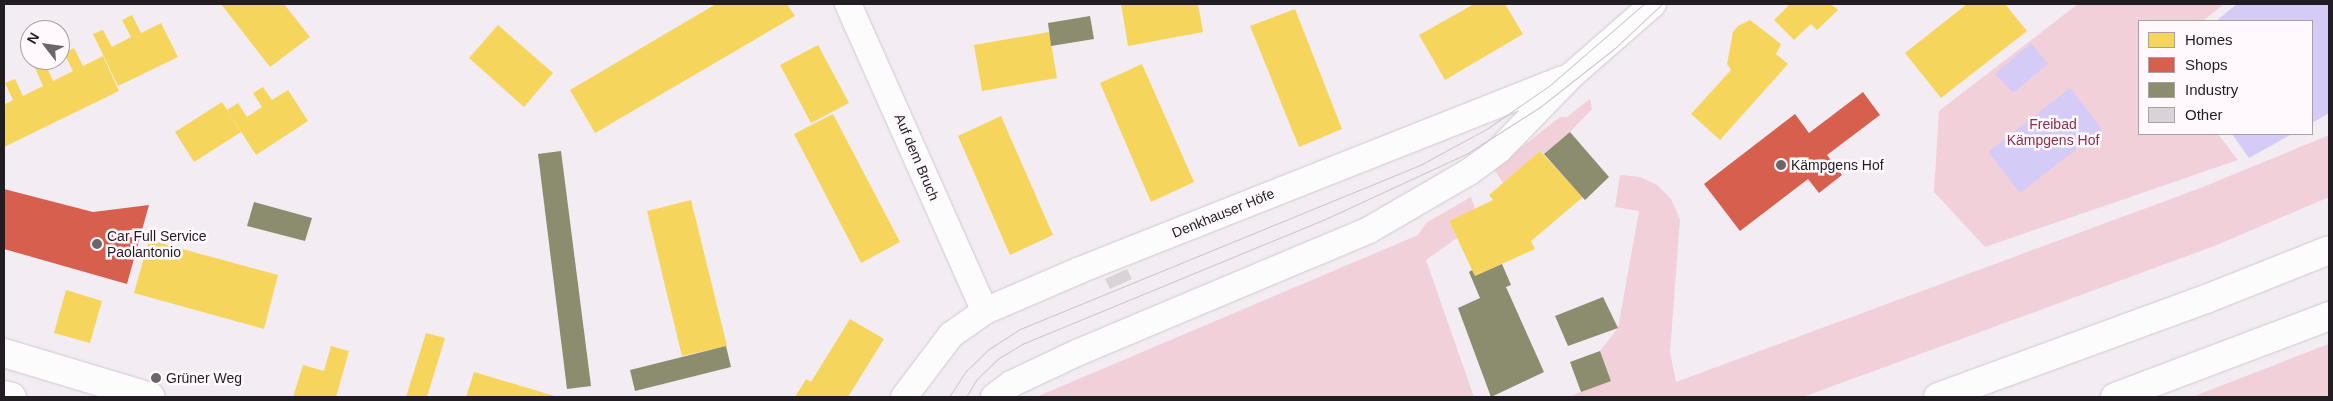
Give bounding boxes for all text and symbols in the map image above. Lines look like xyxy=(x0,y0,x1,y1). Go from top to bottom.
north arrow xyxy=(20,20,70,70)
legend xyxy=(2138,20,2313,135)
text: N xyxy=(23,30,42,46)
text: Homes xyxy=(2185,31,2233,48)
text: Shops xyxy=(2185,56,2228,73)
text: Industry xyxy=(2185,81,2238,98)
text: Other xyxy=(2185,106,2223,123)
street label: Auf dem Bruch xyxy=(891,111,943,203)
park label: Freibad Kämpgens Hof xyxy=(2007,116,2099,148)
place label: Kämpgens Hof xyxy=(1791,157,1884,173)
marker: Kämpgens Hof xyxy=(1775,159,1787,171)
street label: Denkhauser Höfe xyxy=(1169,185,1277,241)
place label: Car Full Service Paolantonio xyxy=(107,228,207,260)
marker: Car Full Service Paolantonio xyxy=(91,238,103,250)
place label: Grüner Weg xyxy=(166,370,242,386)
marker: Grüner Weg xyxy=(150,372,162,384)

